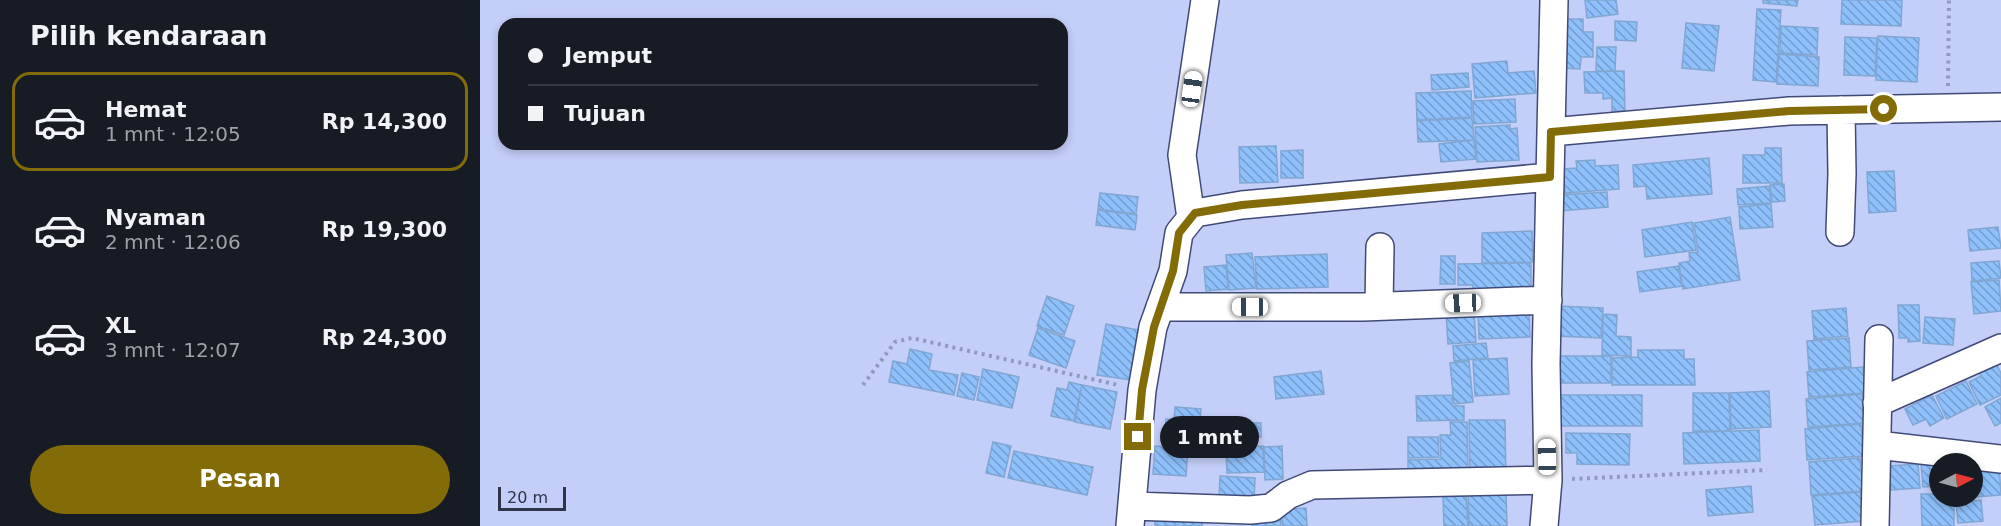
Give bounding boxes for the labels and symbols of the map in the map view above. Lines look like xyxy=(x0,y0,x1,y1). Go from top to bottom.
car xyxy=(1181,70,1203,108)
route start xyxy=(1870,95,1897,122)
car xyxy=(1445,293,1481,313)
car xyxy=(1232,298,1268,316)
callout: 1 mnt xyxy=(1159,416,1258,458)
route end xyxy=(1124,423,1151,450)
car xyxy=(1538,439,1556,475)
north arrow xyxy=(1929,453,1983,507)
scale bar xyxy=(498,484,566,512)

